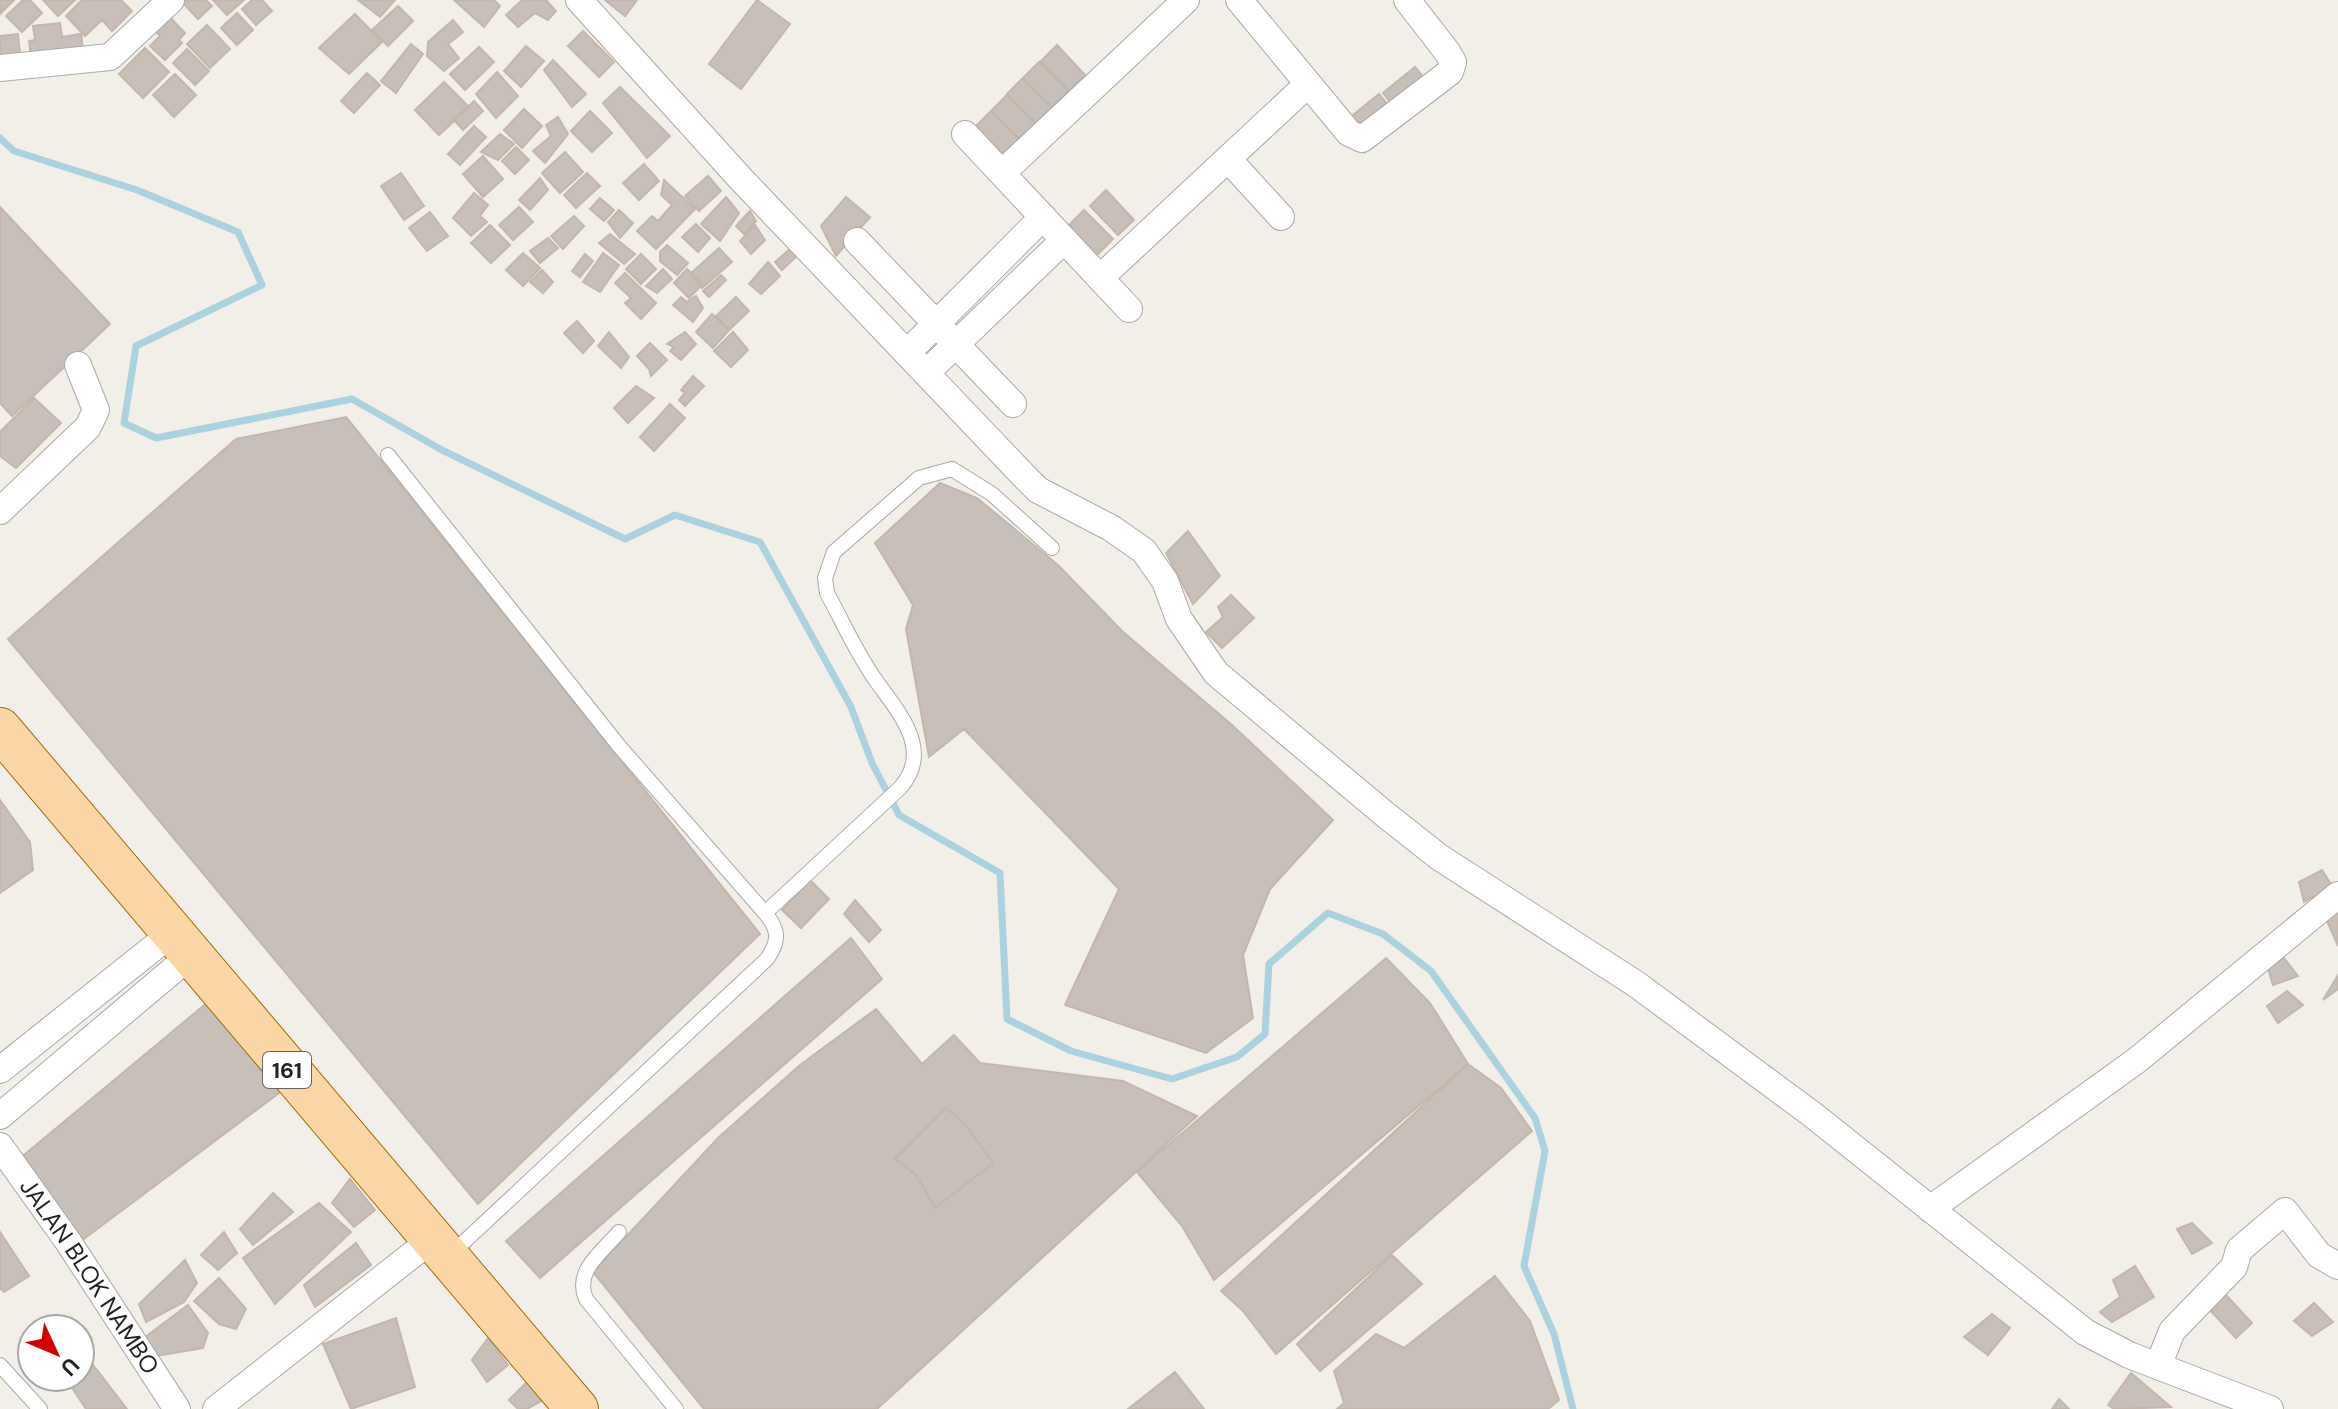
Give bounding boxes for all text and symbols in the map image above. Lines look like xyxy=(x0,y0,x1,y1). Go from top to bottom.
road number: 161 xyxy=(263,1052,311,1088)
street label: JALAN BLOK NAMBO xyxy=(13,1172,166,1380)
north arrow xyxy=(16,1313,96,1393)
text: U xyxy=(54,1351,86,1382)

